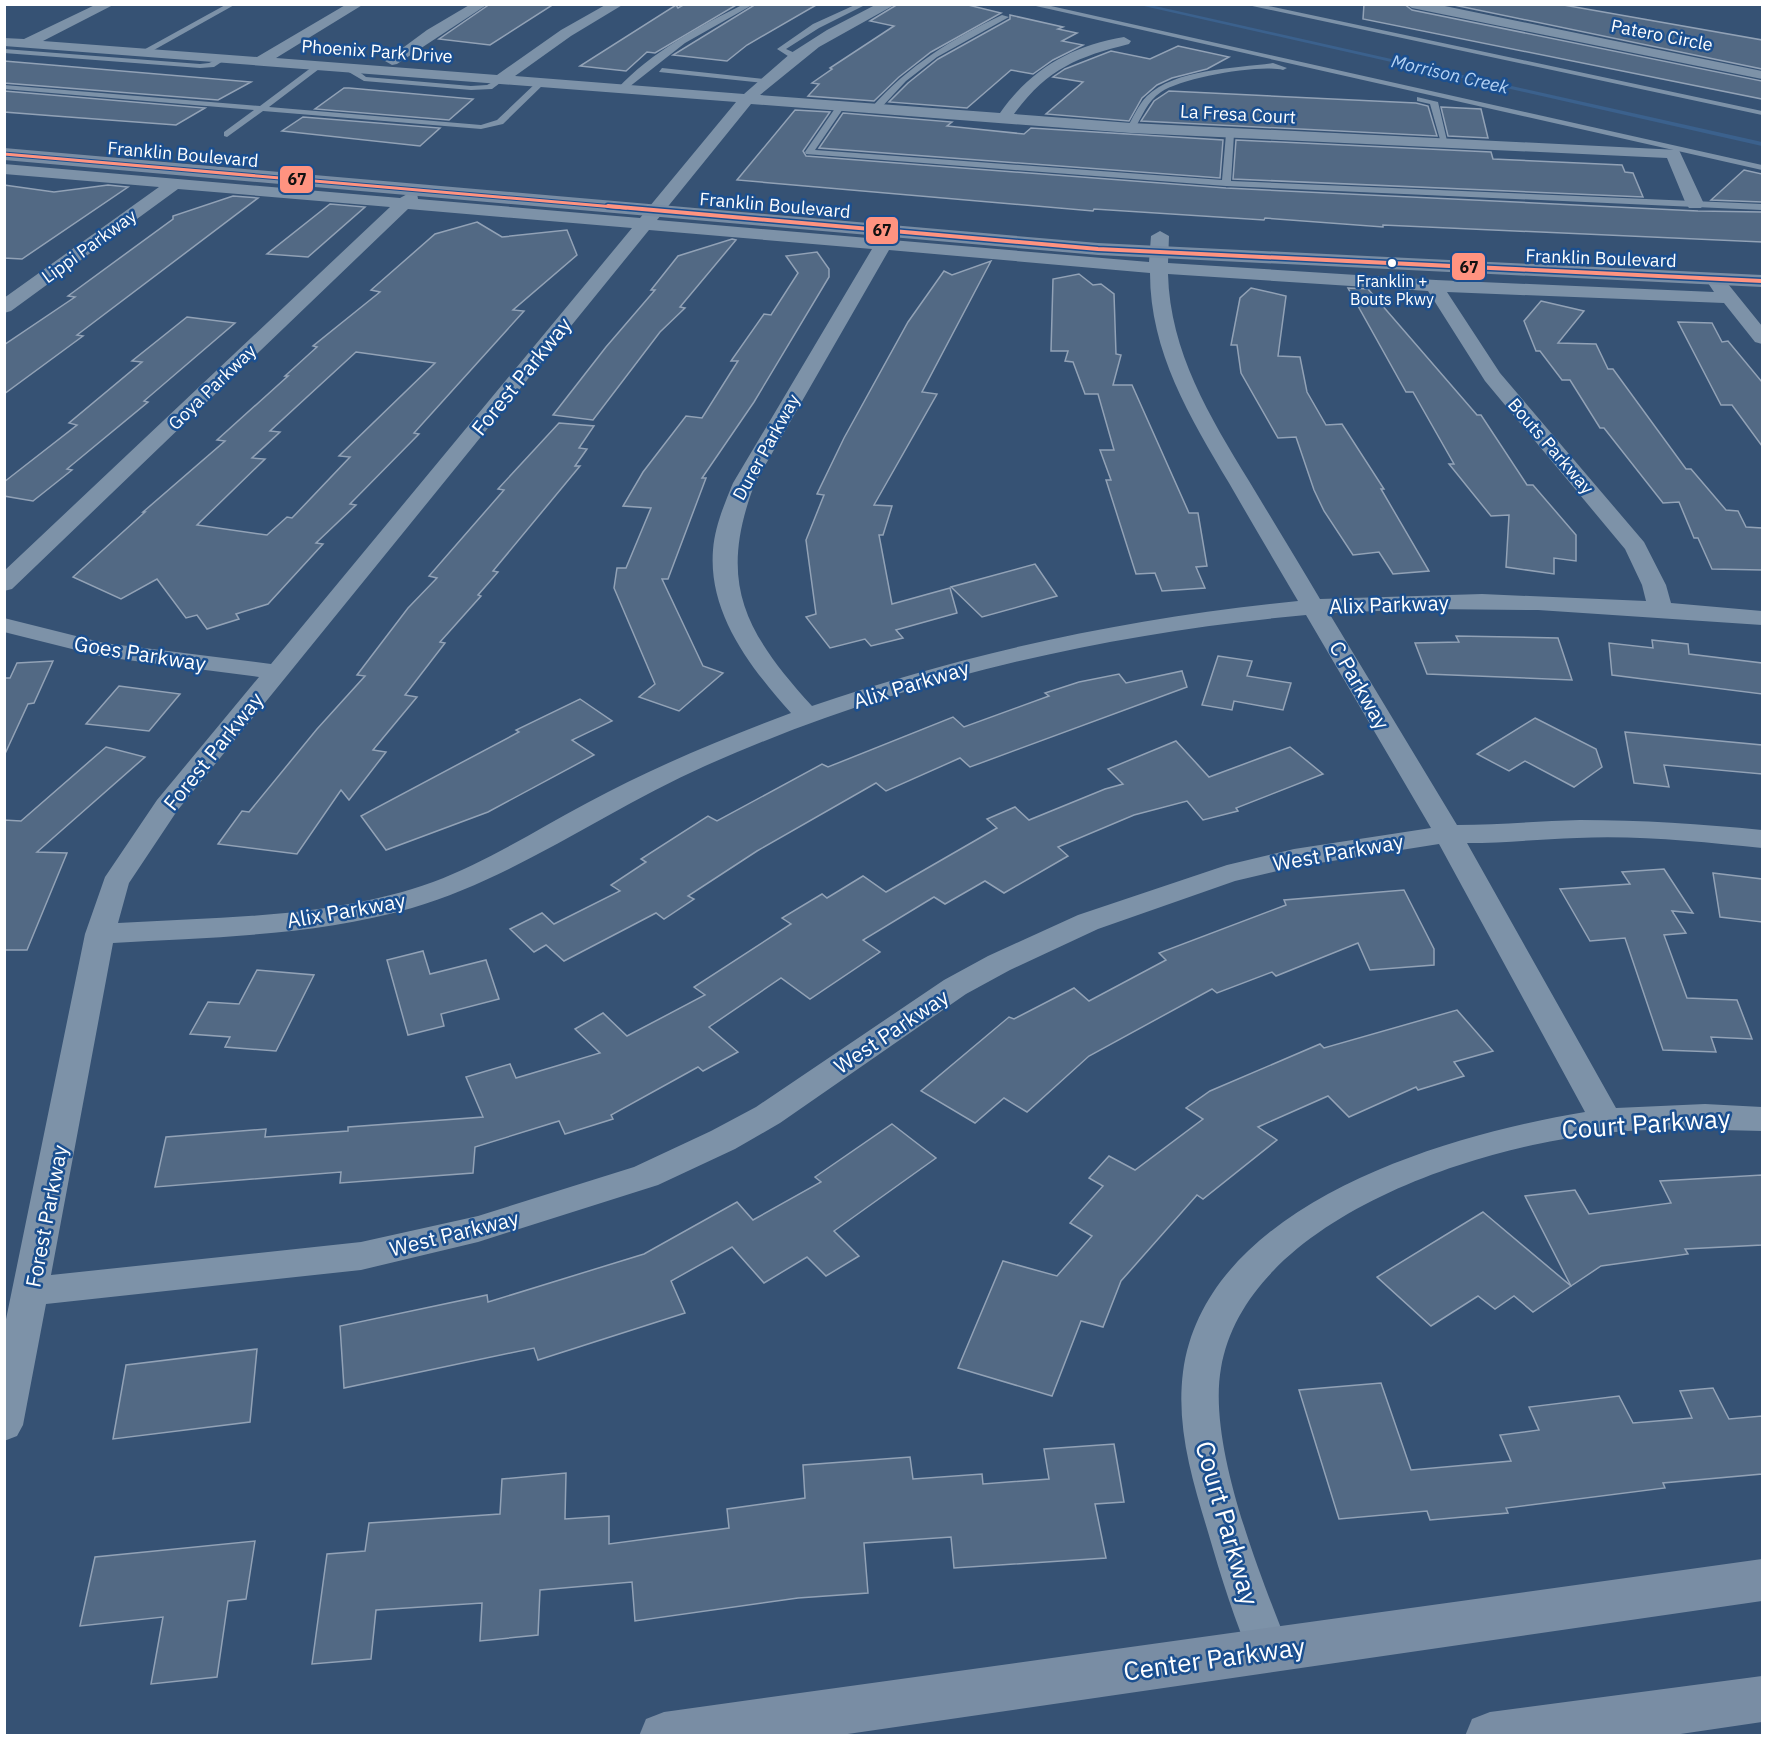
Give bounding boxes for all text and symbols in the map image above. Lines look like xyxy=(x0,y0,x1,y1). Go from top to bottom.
street label: Patero Circle xyxy=(1609,14,1715,56)
street label: Phoenix Park Drive xyxy=(301,34,454,68)
water label: Morrison Creek xyxy=(1389,49,1512,99)
street label: La Fresa Court xyxy=(1179,99,1297,129)
street label: Franklin Boulevard xyxy=(107,136,259,172)
line badge: 67 xyxy=(279,165,314,194)
text: 67 xyxy=(287,169,307,189)
street label: Franklin Boulevard xyxy=(699,187,851,223)
street label: Lippi Parkway xyxy=(37,204,141,288)
line badge: 67 xyxy=(865,216,899,245)
text: 67 xyxy=(872,220,892,240)
street label: Franklin Boulevard xyxy=(1525,244,1677,272)
line badge: 67 xyxy=(1451,252,1486,281)
marker: Franklin + Bouts Pkwy xyxy=(1386,257,1398,269)
text: 67 xyxy=(1459,257,1479,277)
place label: Franklin + Bouts Pkwy xyxy=(1350,271,1434,309)
street label: Forest Parkway xyxy=(465,311,578,441)
street label: Goya Parkway xyxy=(163,339,261,435)
street label: Durer Parkway xyxy=(727,390,805,504)
street label: Bouts Parkway xyxy=(1503,393,1599,499)
street label: Alix Parkway xyxy=(1329,588,1450,620)
street label: Goes Parkway xyxy=(72,629,208,677)
street label: C Parkway xyxy=(1323,636,1397,735)
street label: Alix Parkway xyxy=(849,653,973,715)
street label: Forest Parkway xyxy=(157,686,270,816)
street label: West Parkway xyxy=(1270,827,1406,877)
street label: Alix Parkway xyxy=(284,886,408,934)
street label: West Parkway xyxy=(828,982,954,1080)
street label: Court Parkway xyxy=(1560,1100,1732,1146)
street label: Forest Parkway xyxy=(18,1142,74,1290)
street label: West Parkway xyxy=(386,1203,522,1263)
street label: Court Parkway xyxy=(1188,1437,1268,1609)
street label: Center Parkway xyxy=(1121,1628,1307,1688)

